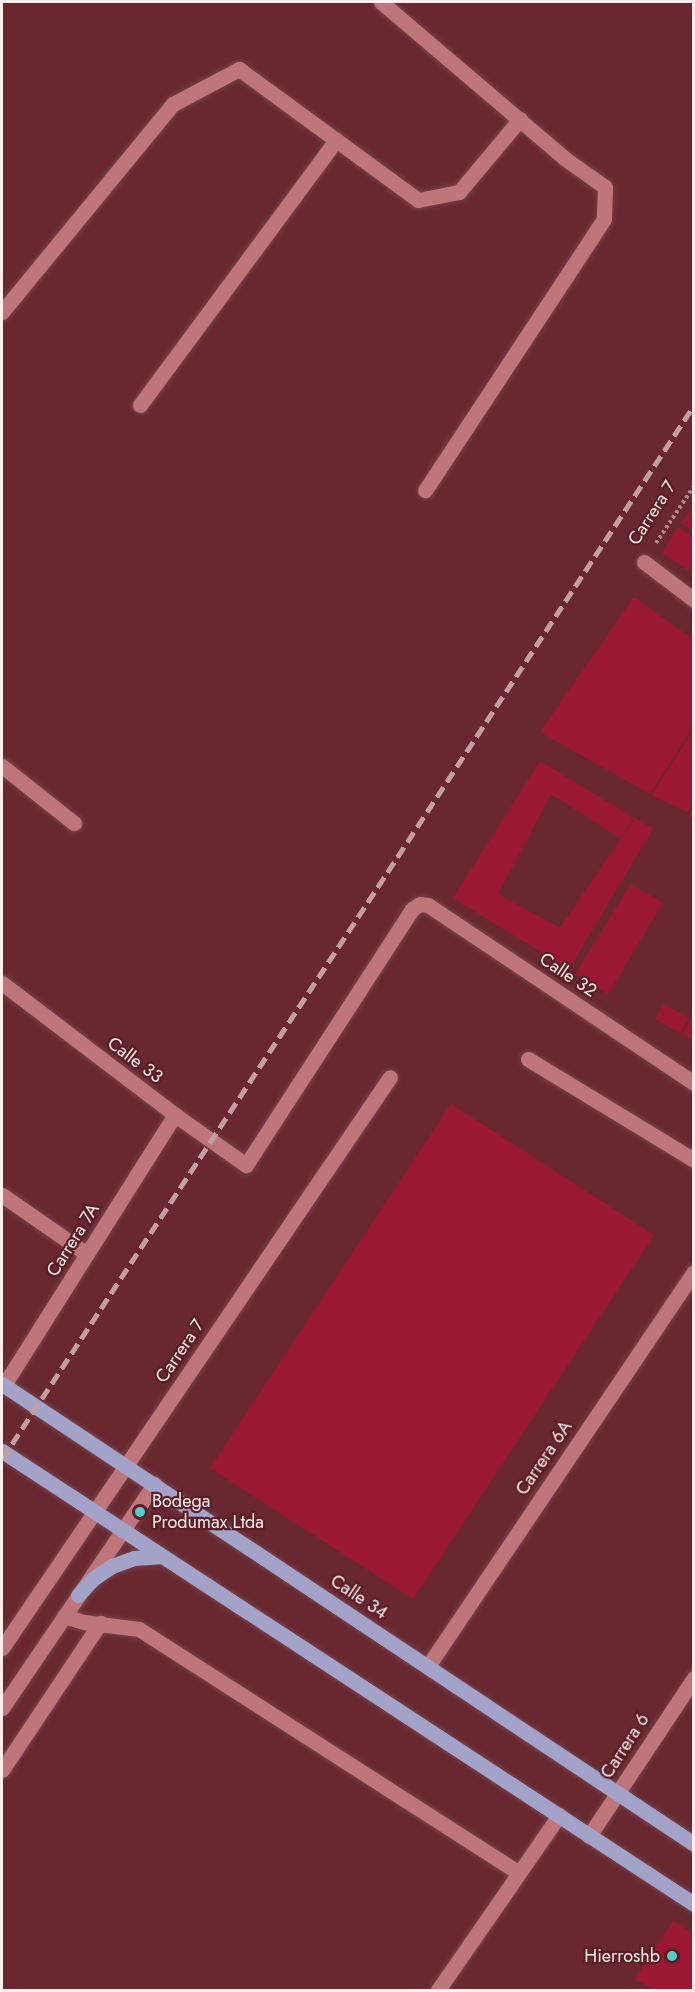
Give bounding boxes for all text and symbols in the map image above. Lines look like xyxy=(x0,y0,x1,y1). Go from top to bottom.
street label: Carrera 7 xyxy=(623,477,681,549)
street label: Calle 32 xyxy=(535,948,601,1002)
street label: Calle 33 xyxy=(103,1032,167,1088)
street label: Carrera 7A xyxy=(42,1199,104,1281)
street label: Carrera 7 xyxy=(151,1315,209,1387)
street label: Carrera 6A xyxy=(511,1417,577,1499)
place label: Bodega Produmax Ltda xyxy=(152,1491,264,1534)
marker: Bodega Produmax Ltda xyxy=(133,1505,147,1519)
street label: Calle 34 xyxy=(326,1570,392,1624)
street label: Carrera 6 xyxy=(596,1710,654,1782)
place label: Hierroshb xyxy=(584,1945,660,1967)
marker: Hierroshb xyxy=(665,1949,679,1963)

